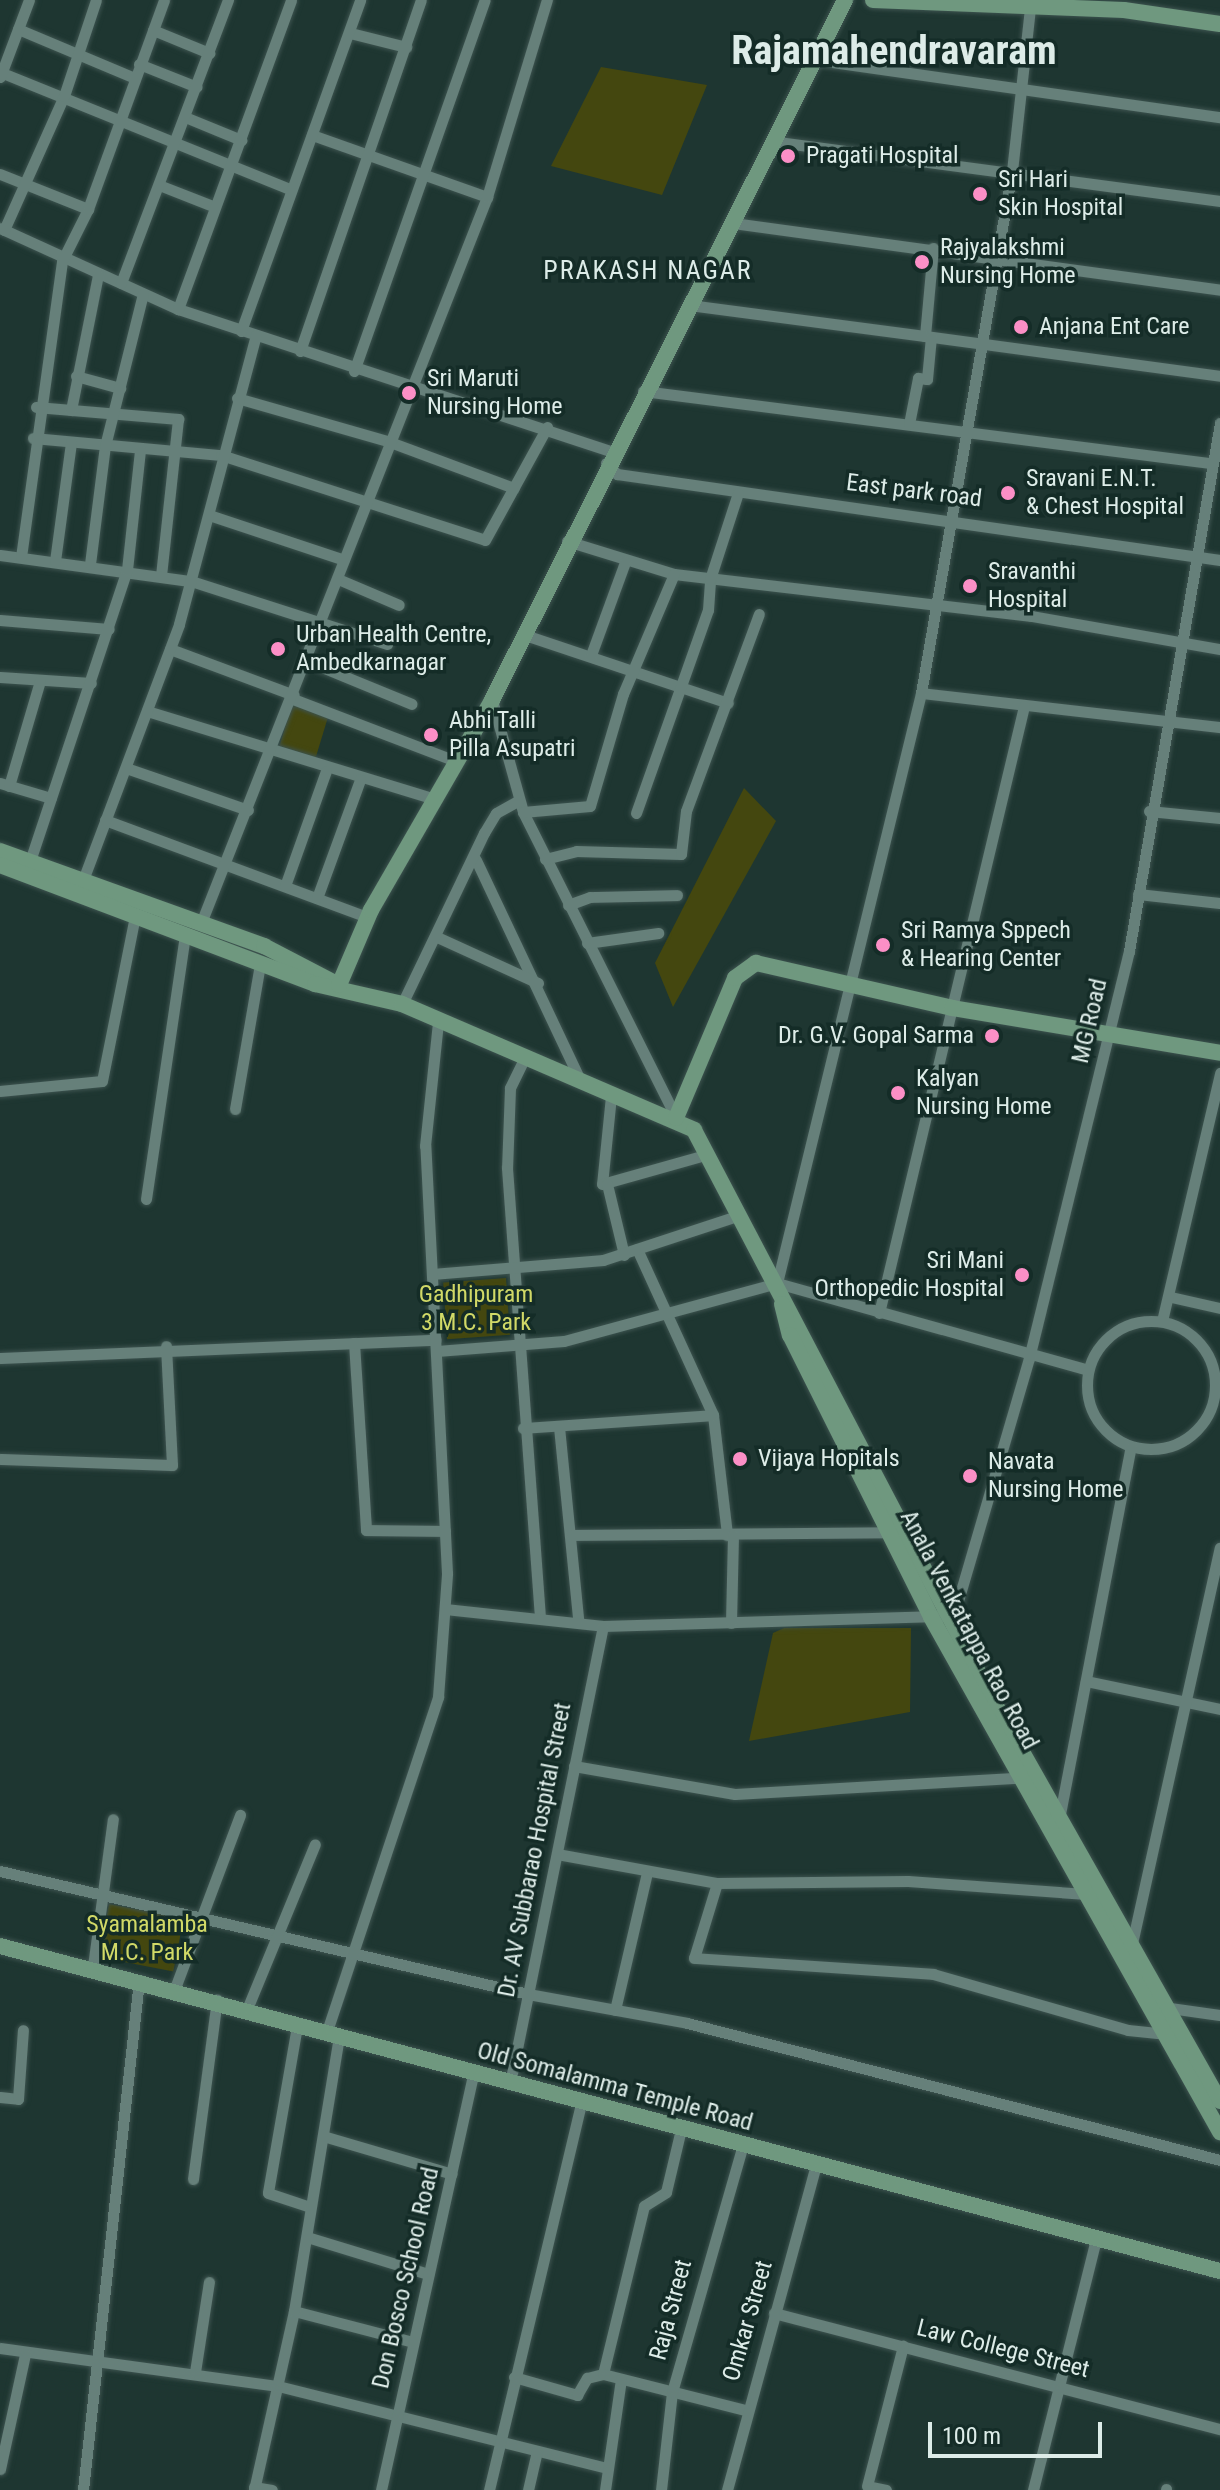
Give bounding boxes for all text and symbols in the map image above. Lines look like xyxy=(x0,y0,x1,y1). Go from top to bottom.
district label: Rajamahendravaram xyxy=(731,27,1057,75)
place label: Pragati Hospital xyxy=(806,142,958,170)
marker: Pragati Hospital xyxy=(777,145,799,167)
place label: Sri Hari Skin Hospital xyxy=(998,166,1123,222)
marker: Sri Hari Skin Hospital xyxy=(969,183,991,205)
place label: Rajyalakshmi Nursing Home xyxy=(940,234,1075,290)
marker: Rajyalakshmi Nursing Home xyxy=(911,251,933,273)
district label: PRAKASH NAGAR xyxy=(543,255,753,287)
place label: Anjana Ent Care xyxy=(1039,313,1190,341)
marker: Anjana Ent Care xyxy=(1010,316,1032,338)
place label: Sri Maruti Nursing Home xyxy=(427,365,562,421)
marker: Sri Maruti Nursing Home xyxy=(398,382,420,404)
place label: Sravani E.N.T. & Chest Hospital xyxy=(1026,465,1184,521)
street label: East park road xyxy=(845,468,983,514)
marker: Sravani E.N.T. & Chest Hospital xyxy=(997,482,1019,504)
place label: Sravanthi Hospital xyxy=(988,558,1076,614)
marker: Sravanthi Hospital xyxy=(959,575,981,597)
place label: Urban Health Centre, Ambedkarnagar xyxy=(296,621,491,677)
marker: Urban Health Centre, Ambedkarnagar xyxy=(267,638,289,660)
place label: Abhi Talli Pilla Asupatri xyxy=(449,707,575,763)
marker: Abhi Talli Pilla Asupatri xyxy=(420,724,442,746)
place label: Sri Ramya Sppech & Hearing Center xyxy=(901,917,1071,973)
marker: Sri Ramya Sppech & Hearing Center xyxy=(872,934,894,956)
street label: MG Road xyxy=(1066,976,1114,1066)
place label: Dr. G.V. Gopal Sarma xyxy=(778,1022,974,1050)
marker: Dr. G.V. Gopal Sarma xyxy=(981,1025,1003,1047)
place label: Kalyan Nursing Home xyxy=(916,1065,1051,1121)
marker: Kalyan Nursing Home xyxy=(887,1082,909,1104)
place label: Sri Mani Orthopedic Hospital xyxy=(815,1247,1004,1303)
marker: Sri Mani Orthopedic Hospital xyxy=(1011,1264,1033,1286)
park label: Gadhipuram 3 M.C. Park xyxy=(419,1281,533,1337)
place label: Vijaya Hopitals xyxy=(758,1445,900,1473)
marker: Vijaya Hopitals xyxy=(729,1448,751,1470)
place label: Navata Nursing Home xyxy=(988,1448,1123,1504)
marker: Navata Nursing Home xyxy=(959,1465,981,1487)
street label: Anala Venkatappa Rao Road xyxy=(894,1505,1044,1755)
street label: Dr. AV Subbarao Hospital Street xyxy=(492,1700,578,2000)
park label: Syamalamba M.C. Park xyxy=(86,1911,208,1967)
street label: Old Somalamma Temple Road xyxy=(474,2036,756,2138)
street label: Don Bosco School Road xyxy=(367,2165,445,2391)
street label: Raja Street xyxy=(644,2257,698,2363)
street label: Omkar Street xyxy=(717,2257,779,2385)
street label: Law College Street xyxy=(914,2314,1092,2384)
scale bar xyxy=(932,2406,1106,2456)
text: 100 m xyxy=(942,2422,1001,2450)

